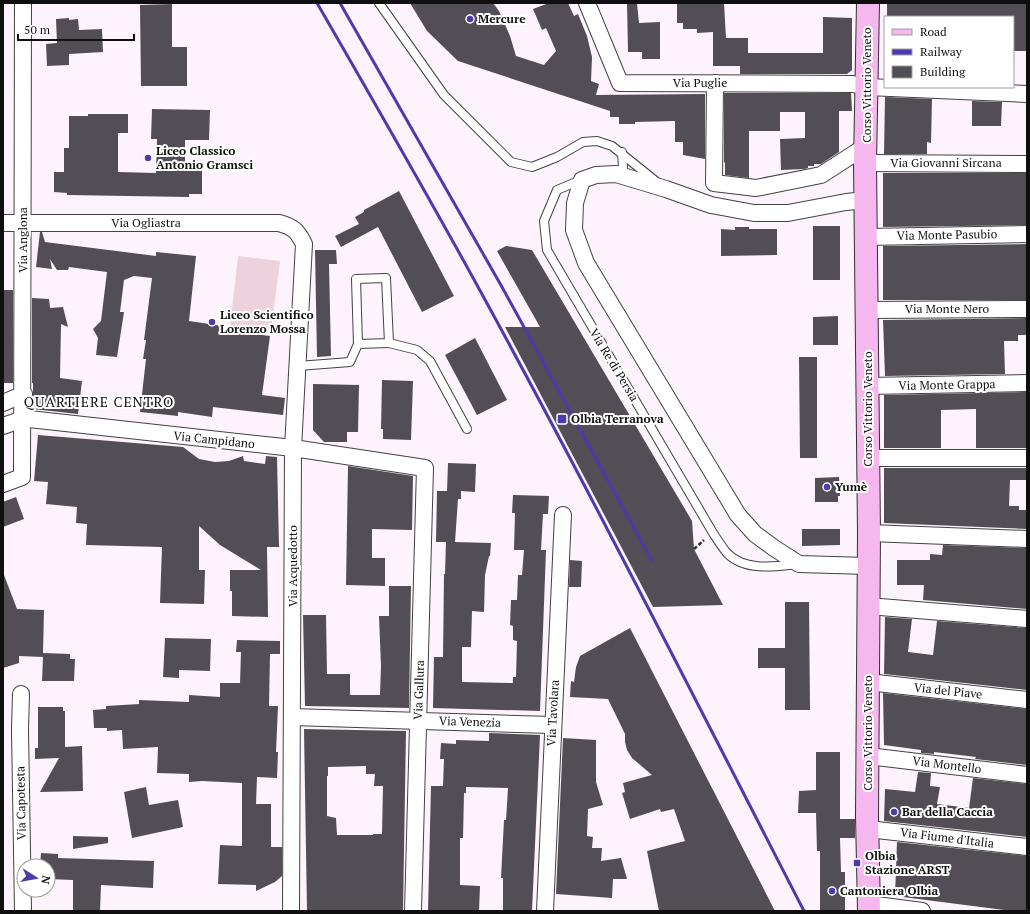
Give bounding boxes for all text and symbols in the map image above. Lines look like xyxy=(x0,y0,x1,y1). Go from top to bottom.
place label: Mercure xyxy=(478,11,526,26)
marker: Mercure xyxy=(465,14,475,24)
scale bar xyxy=(18,16,134,42)
legend xyxy=(884,16,1014,88)
text: 50 m xyxy=(24,22,51,37)
text: Road xyxy=(920,24,947,39)
street label: Corso Vittorio Veneto xyxy=(859,27,874,143)
text: Railway xyxy=(920,44,963,59)
text: Building xyxy=(920,64,966,79)
street label: Via Puglie xyxy=(673,75,727,90)
place label: Liceo Classico Antonio Gramsci xyxy=(156,143,253,172)
marker: Liceo Classico Antonio Gramsci xyxy=(143,153,153,163)
street label: Via Giovanni Sircana xyxy=(890,155,1002,170)
street label: Via Anglona xyxy=(15,207,30,273)
street label: Via Ogliastra xyxy=(111,215,181,230)
street label: Via Monte Pasubio xyxy=(897,226,998,243)
street label: Via Monte Nero xyxy=(905,301,990,316)
place label: Liceo Scientifico Lorenzo Mossa xyxy=(220,307,314,336)
marker: Liceo Scientifico Lorenzo Mossa xyxy=(207,317,217,327)
street label: Via Re di Persia xyxy=(587,325,642,404)
street label: Corso Vittorio Veneto xyxy=(860,351,875,467)
street label: Via Monte Grappa xyxy=(898,376,996,393)
district label: QUARTIERE CENTRO xyxy=(24,392,174,411)
place label: Olbia Terranova xyxy=(571,411,664,426)
marker: Olbia Terranova xyxy=(556,413,568,425)
street label: Via Campidano xyxy=(173,428,256,451)
place label: Yumè xyxy=(835,479,868,494)
marker: Yumè xyxy=(822,482,832,492)
street label: Via Acquedotto xyxy=(285,525,300,607)
street label: Via Gallura xyxy=(410,660,427,720)
street label: Corso Vittorio Veneto xyxy=(860,675,875,791)
street label: Via Tavolara xyxy=(543,679,562,747)
street label: Via del Piave xyxy=(913,679,983,702)
street label: Via Venezia xyxy=(439,713,501,730)
street label: Via Montello xyxy=(912,753,983,776)
street label: Via Capotesta xyxy=(12,766,29,840)
place label: Bar della Caccia xyxy=(902,804,993,819)
marker: Bar della Caccia xyxy=(889,807,899,817)
street label: Via Fiume d'Italia xyxy=(899,824,995,851)
place label: Olbia Stazione ARST xyxy=(865,848,950,877)
north arrow xyxy=(16,858,56,898)
marker: Olbia Stazione ARST xyxy=(852,858,862,868)
text: N xyxy=(38,874,53,886)
place label: Cantoniera Olbia xyxy=(840,883,938,898)
marker: Cantoniera Olbia xyxy=(827,886,837,896)

